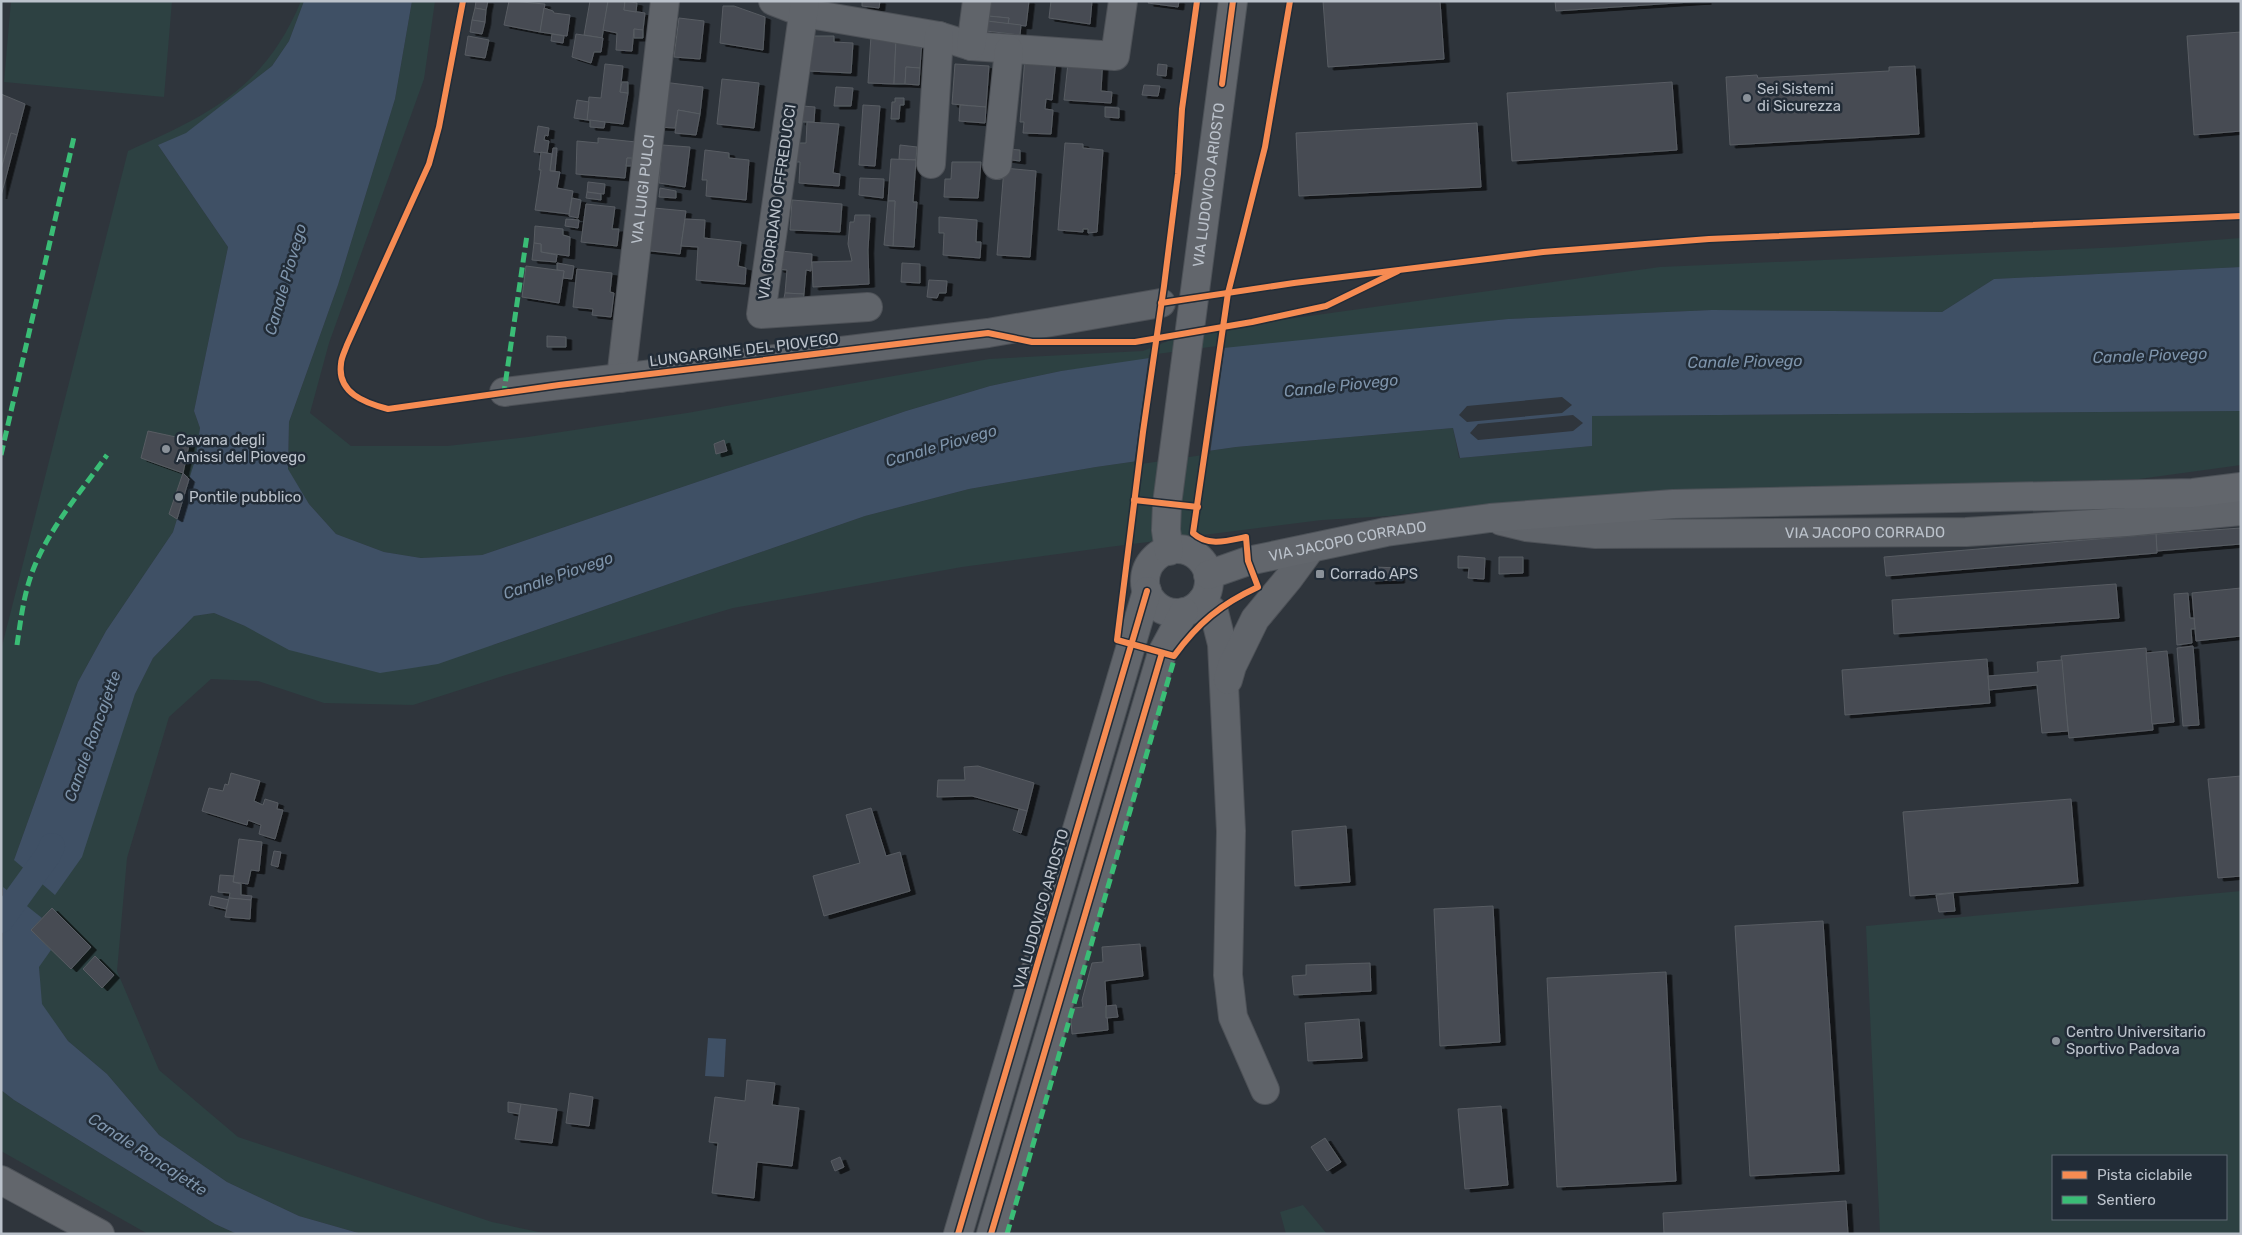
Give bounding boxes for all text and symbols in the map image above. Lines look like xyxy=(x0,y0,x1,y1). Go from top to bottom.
place label: Sei Sistemi di Sicurezza xyxy=(1757,80,1841,115)
marker: Sei Sistemi di Sicurezza xyxy=(1741,92,1753,104)
street label: VIA LUDOVICO ARIOSTO xyxy=(1189,102,1229,268)
street label: VIA GIORDANO OFFREDUCCI xyxy=(754,103,800,301)
street label: VIA LUIGI PULCI xyxy=(628,133,658,245)
water label: Canale Piovego xyxy=(260,221,310,337)
street label: LUNGARGINE DEL PIOVEGO xyxy=(648,329,840,371)
water label: Canale Piovego xyxy=(2092,344,2208,367)
water label: Canale Piovego xyxy=(1687,351,1803,372)
water label: Canale Piovego xyxy=(1283,370,1399,401)
water label: Canale Piovego xyxy=(883,420,999,470)
place label: Cavana degli Amissi del Piovego xyxy=(176,431,306,466)
marker: Cavana degli Amissi del Piovego xyxy=(160,443,172,455)
place label: Pontile pubblico xyxy=(189,488,301,506)
marker: Pontile pubblico xyxy=(173,491,185,503)
street label: VIA JACOPO CORRADO xyxy=(1267,518,1428,565)
street label: VIA JACOPO CORRADO xyxy=(1785,523,1945,542)
water label: Canale Piovego xyxy=(501,548,616,603)
place label: Corrado APS xyxy=(1330,565,1418,583)
marker: Corrado APS xyxy=(1314,568,1326,580)
water label: Canale Roncajette xyxy=(60,668,125,804)
street label: VIA LUDOVICO ARIOSTO xyxy=(1010,827,1072,991)
place label: Centro Universitario Sportivo Padova xyxy=(2066,1023,2206,1058)
marker: Centro Universitario Sportivo Padova xyxy=(2050,1035,2062,1047)
water label: Canale Roncajette xyxy=(85,1109,211,1200)
legend xyxy=(2052,1155,2227,1220)
text: Pista ciclabile xyxy=(2097,1166,2192,1184)
text: Sentiero xyxy=(2097,1191,2156,1209)

